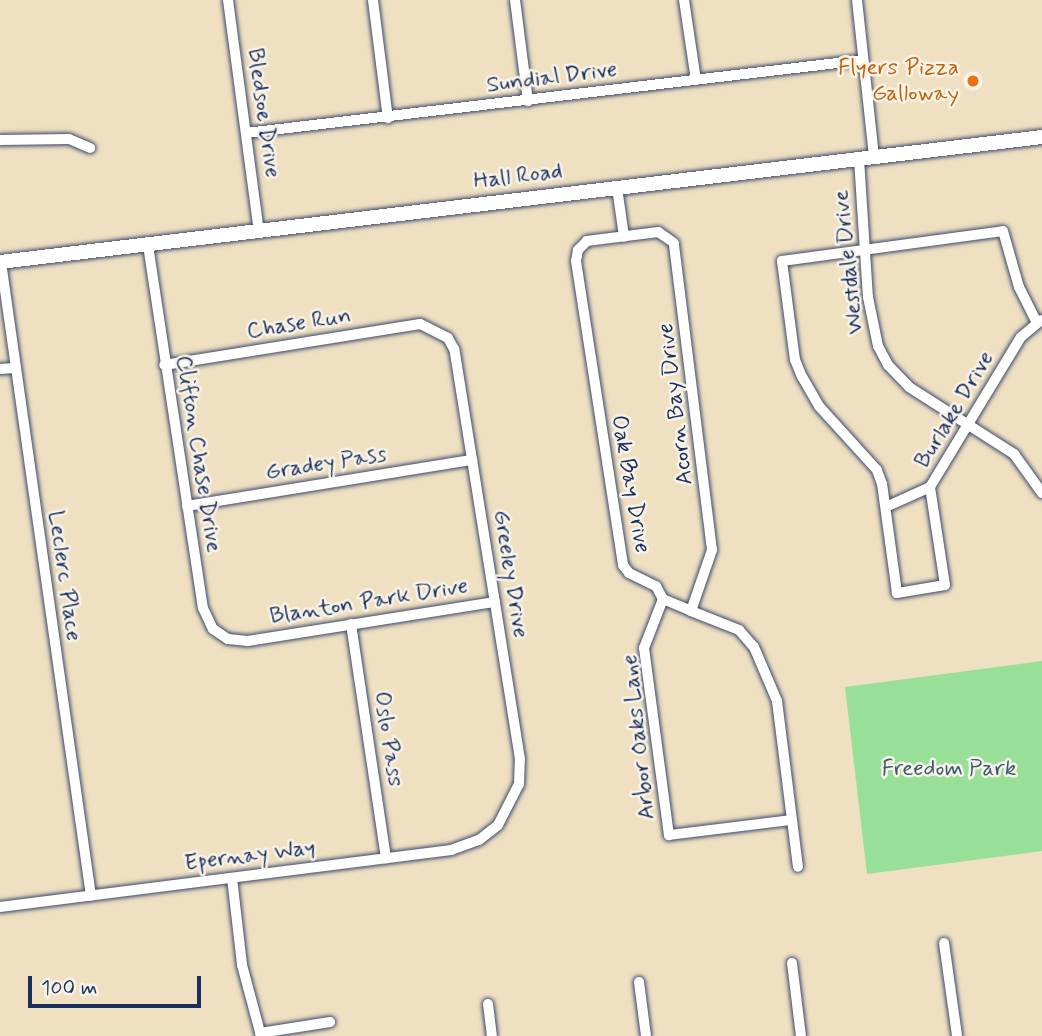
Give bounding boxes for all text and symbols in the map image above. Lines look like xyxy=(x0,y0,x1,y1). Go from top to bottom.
street label: Bledsoe Drive xyxy=(240,46,286,180)
place label: Flyers Pizza Galloway xyxy=(840,54,959,108)
street label: Sundial Drive xyxy=(486,56,618,100)
marker: Flyers Pizza Galloway xyxy=(965,73,981,89)
street label: Hall Road xyxy=(472,158,564,196)
street label: Westdale Drive xyxy=(828,190,870,334)
street label: Chase Run xyxy=(246,302,352,346)
street label: Acorn Bay Drive xyxy=(652,322,700,486)
street label: Burlake Drive xyxy=(910,347,1000,473)
street label: Clifton Chase Drive xyxy=(169,354,227,554)
street label: Oak Bay Drive xyxy=(604,413,656,555)
street label: Gradey Pass xyxy=(265,441,387,487)
street label: Greeley Drive xyxy=(486,509,534,639)
street label: Leclerc Place xyxy=(41,510,87,642)
street label: Blanton Park Drive xyxy=(272,573,466,631)
street label: Arbor Oaks Lane xyxy=(616,652,662,822)
street label: Oslo Pass xyxy=(367,692,409,786)
park label: Freedom Park xyxy=(882,755,1016,783)
street label: Epernay Way xyxy=(182,834,318,878)
scale bar xyxy=(32,962,205,1006)
text: 100 m xyxy=(41,974,97,1002)

